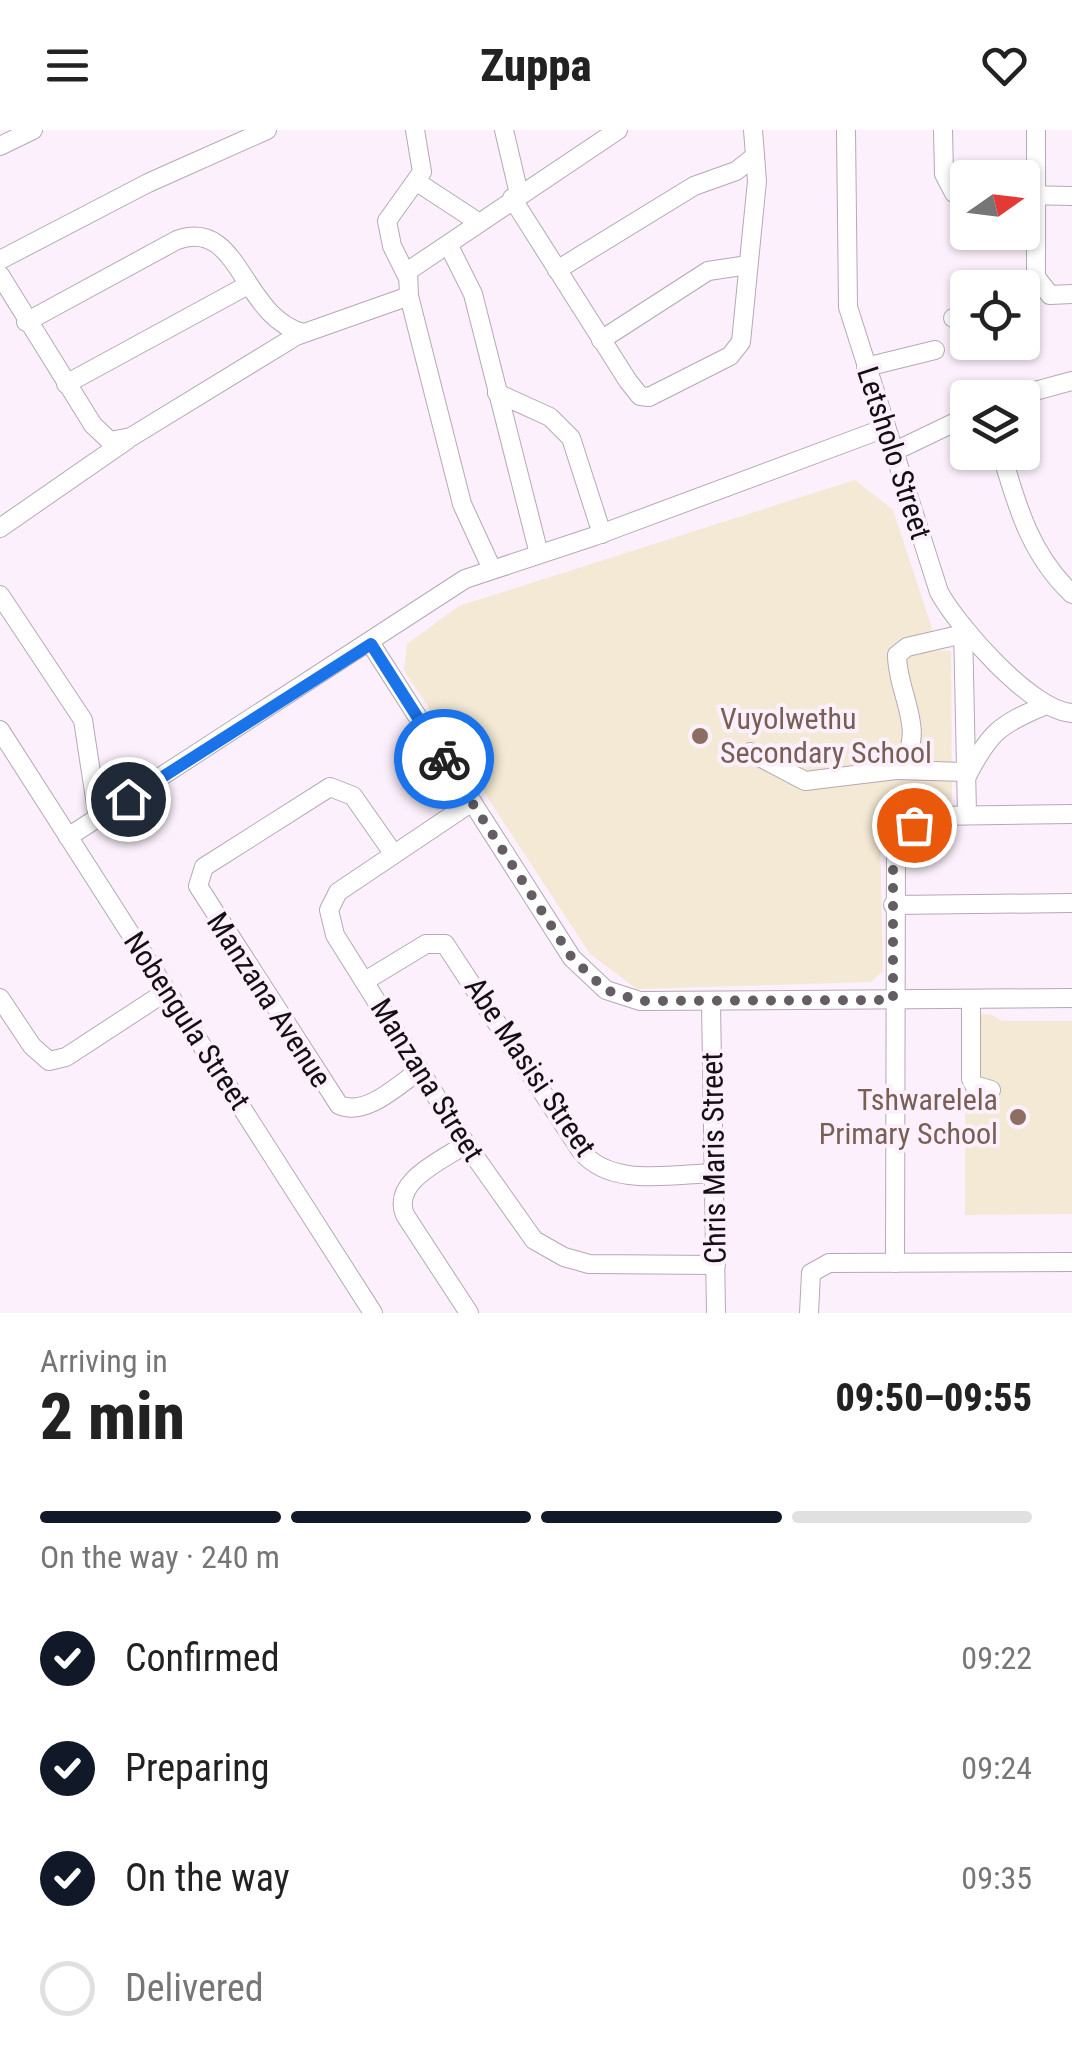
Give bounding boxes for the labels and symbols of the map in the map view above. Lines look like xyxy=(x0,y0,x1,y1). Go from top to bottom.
north arrow xyxy=(950,160,1040,250)
street label: Letsholo Street xyxy=(850,362,939,544)
place label: Vuyolwethu Secondary School xyxy=(720,701,932,770)
courier xyxy=(394,709,494,809)
marker: Vuyolwethu Secondary School xyxy=(689,725,711,747)
pin xyxy=(86,757,171,842)
pin xyxy=(872,783,957,868)
street label: Manzana Avenue xyxy=(200,906,339,1094)
street label: Nobengula Street xyxy=(117,925,258,1116)
street label: Abe Masisi Street xyxy=(458,971,603,1163)
street label: Manzana Street xyxy=(364,992,491,1168)
street label: Chris Maris Street xyxy=(694,1052,733,1264)
place label: Tshwarelela Primary School xyxy=(819,1082,998,1151)
marker: Tshwarelela Primary School xyxy=(1007,1106,1029,1128)

